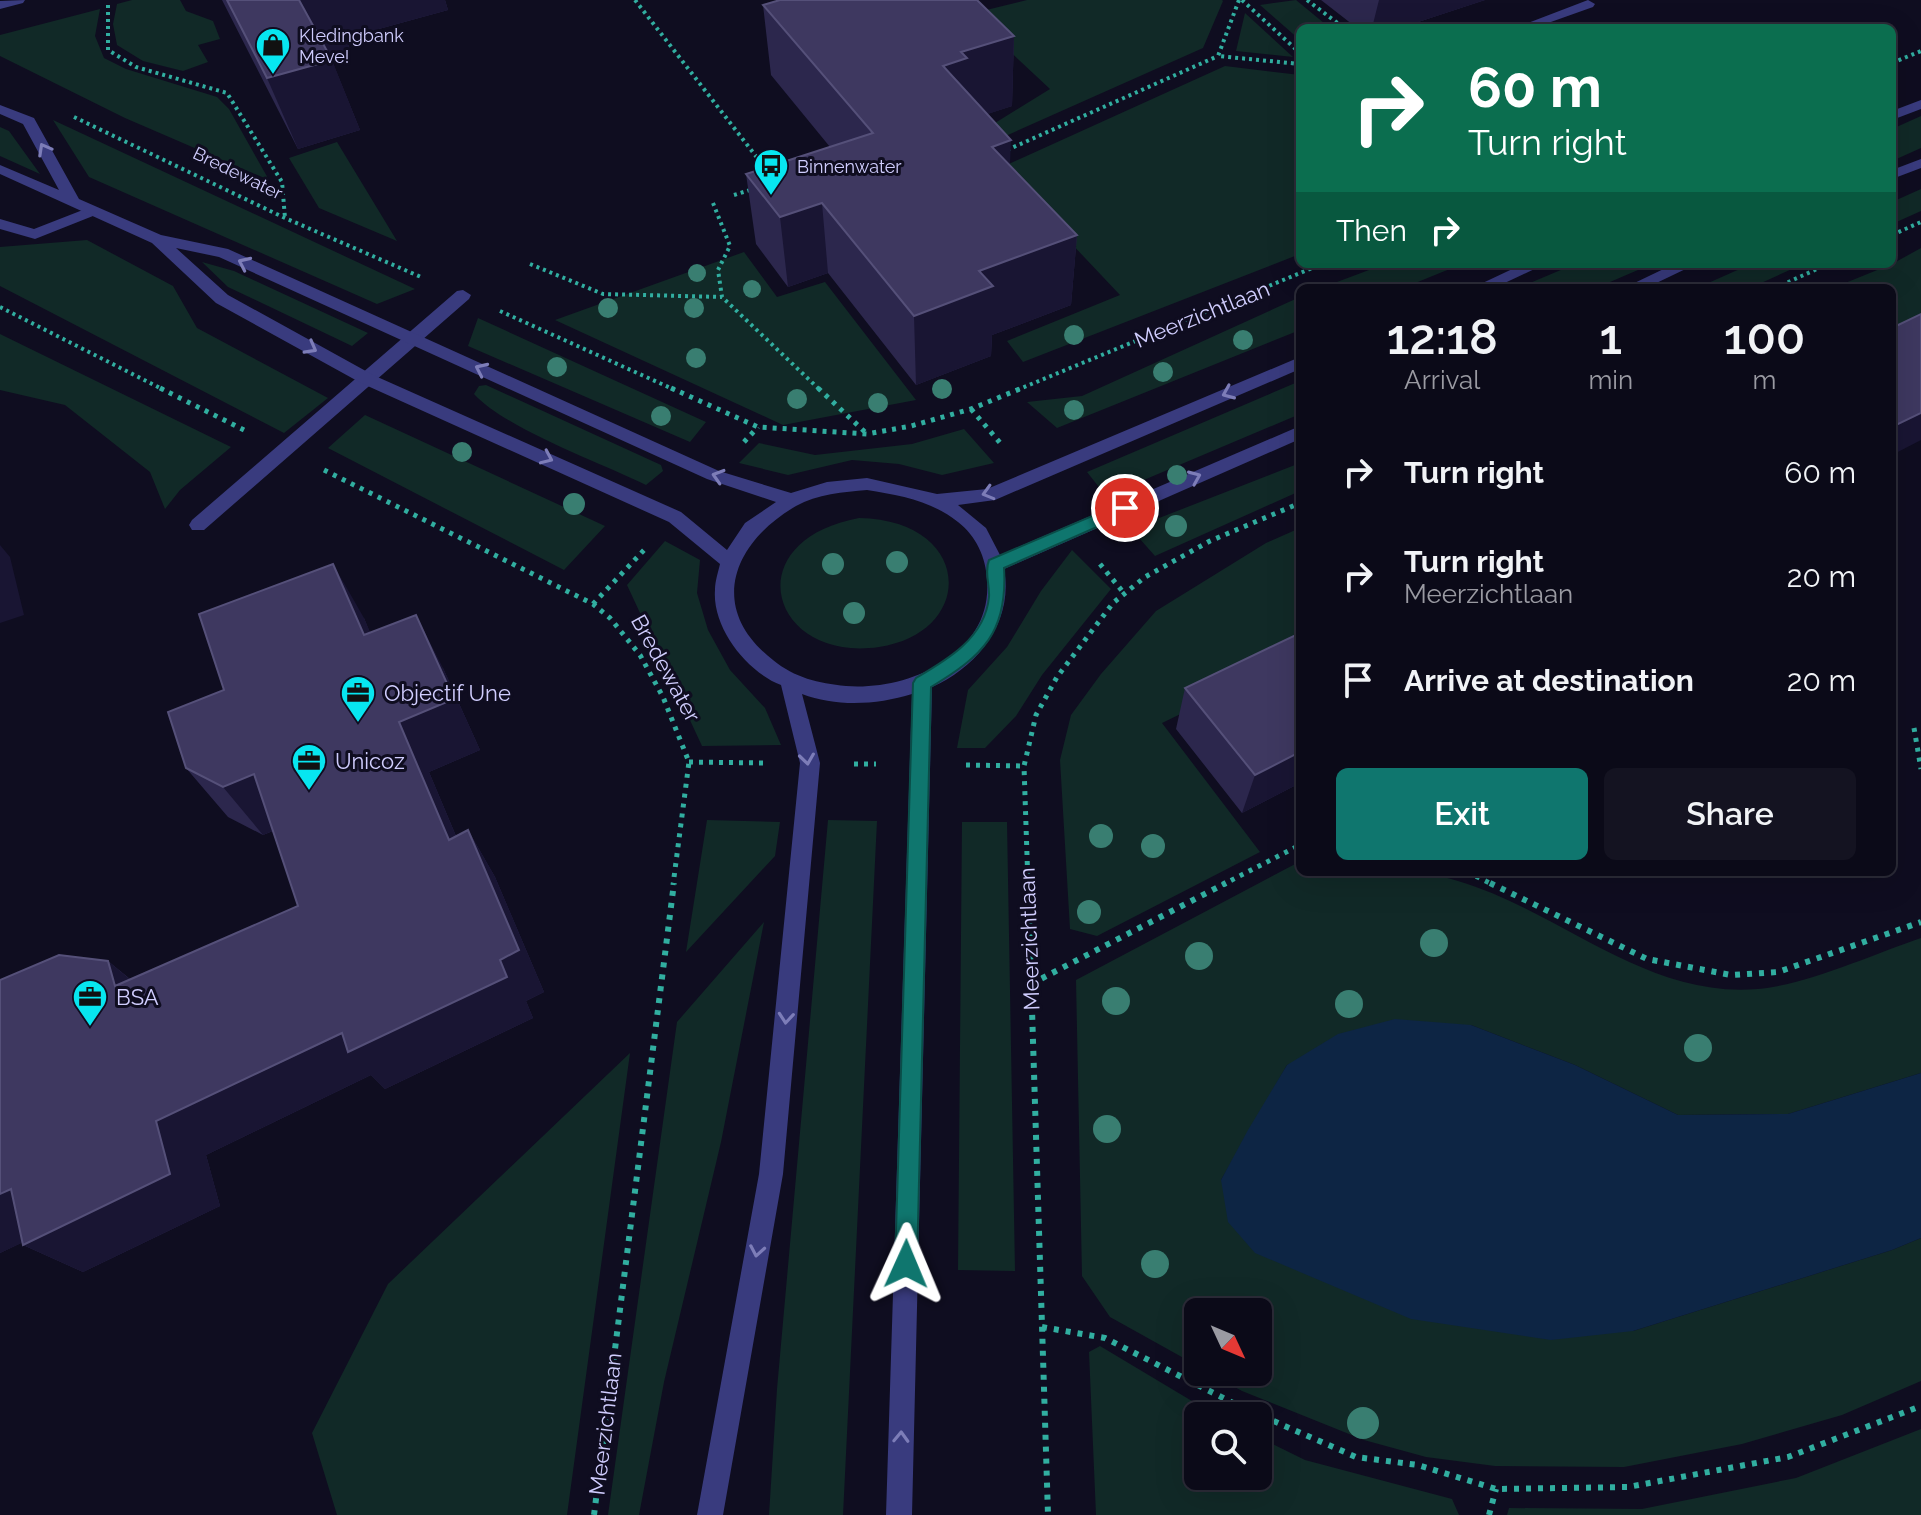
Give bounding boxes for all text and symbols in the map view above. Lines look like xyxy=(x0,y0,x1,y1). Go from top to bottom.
place label: Kledingbank Meve! xyxy=(299,25,404,67)
shop icon: Kledingbank Meve! xyxy=(254,26,292,76)
text: 60 m xyxy=(1468,54,1602,120)
icon: right xyxy=(1336,56,1440,160)
text: Turn right xyxy=(1468,121,1627,163)
one-way arrow xyxy=(38,142,53,157)
street label: Bredewater xyxy=(190,142,287,204)
bus stop icon: Binnenwater xyxy=(752,147,790,197)
place label: Binnenwater xyxy=(797,156,902,177)
icon: right xyxy=(1423,208,1467,252)
text: Then xyxy=(1336,213,1407,248)
one-way arrow xyxy=(238,256,252,272)
street label: Meerzichtlaan xyxy=(1131,275,1273,353)
text: 12:18 xyxy=(1387,309,1498,365)
text: 1 xyxy=(1599,309,1622,365)
text: 100 xyxy=(1724,309,1805,365)
one-way arrow xyxy=(303,338,317,354)
one-way arrow xyxy=(475,363,490,379)
text: Arrival xyxy=(1404,365,1480,395)
text: min xyxy=(1588,365,1633,395)
text: m xyxy=(1753,365,1777,395)
one-way arrow xyxy=(1222,383,1236,399)
one-way arrow xyxy=(539,448,553,464)
icon: right xyxy=(1336,450,1380,494)
text: Turn right xyxy=(1404,455,1544,490)
text: 60 m xyxy=(1784,455,1856,490)
one-way arrow xyxy=(712,469,726,485)
one-way arrow xyxy=(1187,471,1201,487)
pin xyxy=(1091,474,1159,542)
one-way arrow xyxy=(982,484,996,500)
icon: arrive xyxy=(1103,486,1147,530)
text: Turn right xyxy=(1404,544,1544,579)
icon: right xyxy=(1336,554,1380,598)
text: 20 m xyxy=(1787,559,1856,594)
text: Meerzichtlaan xyxy=(1404,579,1573,609)
street label: Bredewater xyxy=(626,610,706,726)
icon: arrive xyxy=(1336,658,1380,702)
text: Arrive at destination xyxy=(1404,663,1694,698)
text: 20 m xyxy=(1787,663,1856,698)
office icon: Objectif Une xyxy=(339,674,377,724)
place label: Objectif Une xyxy=(384,680,511,706)
office icon: Unicoz xyxy=(290,742,328,792)
place label: Unicoz xyxy=(335,748,405,774)
one-way arrow xyxy=(798,753,815,766)
button: Exit xyxy=(1336,768,1588,860)
button: Share xyxy=(1604,768,1856,860)
street label: Meerzichtlaan xyxy=(1014,867,1044,1011)
office icon: BSA xyxy=(71,978,109,1028)
place label: BSA xyxy=(116,984,159,1010)
one-way arrow xyxy=(777,1012,794,1025)
position arrow xyxy=(864,1222,948,1306)
one-way arrow xyxy=(750,1244,767,1258)
north arrow xyxy=(1184,1298,1272,1386)
map controls xyxy=(1184,1298,1272,1490)
street label: Meerzichtlaan xyxy=(583,1351,627,1497)
button: search xyxy=(1184,1402,1272,1490)
one-way arrow xyxy=(893,1430,910,1443)

